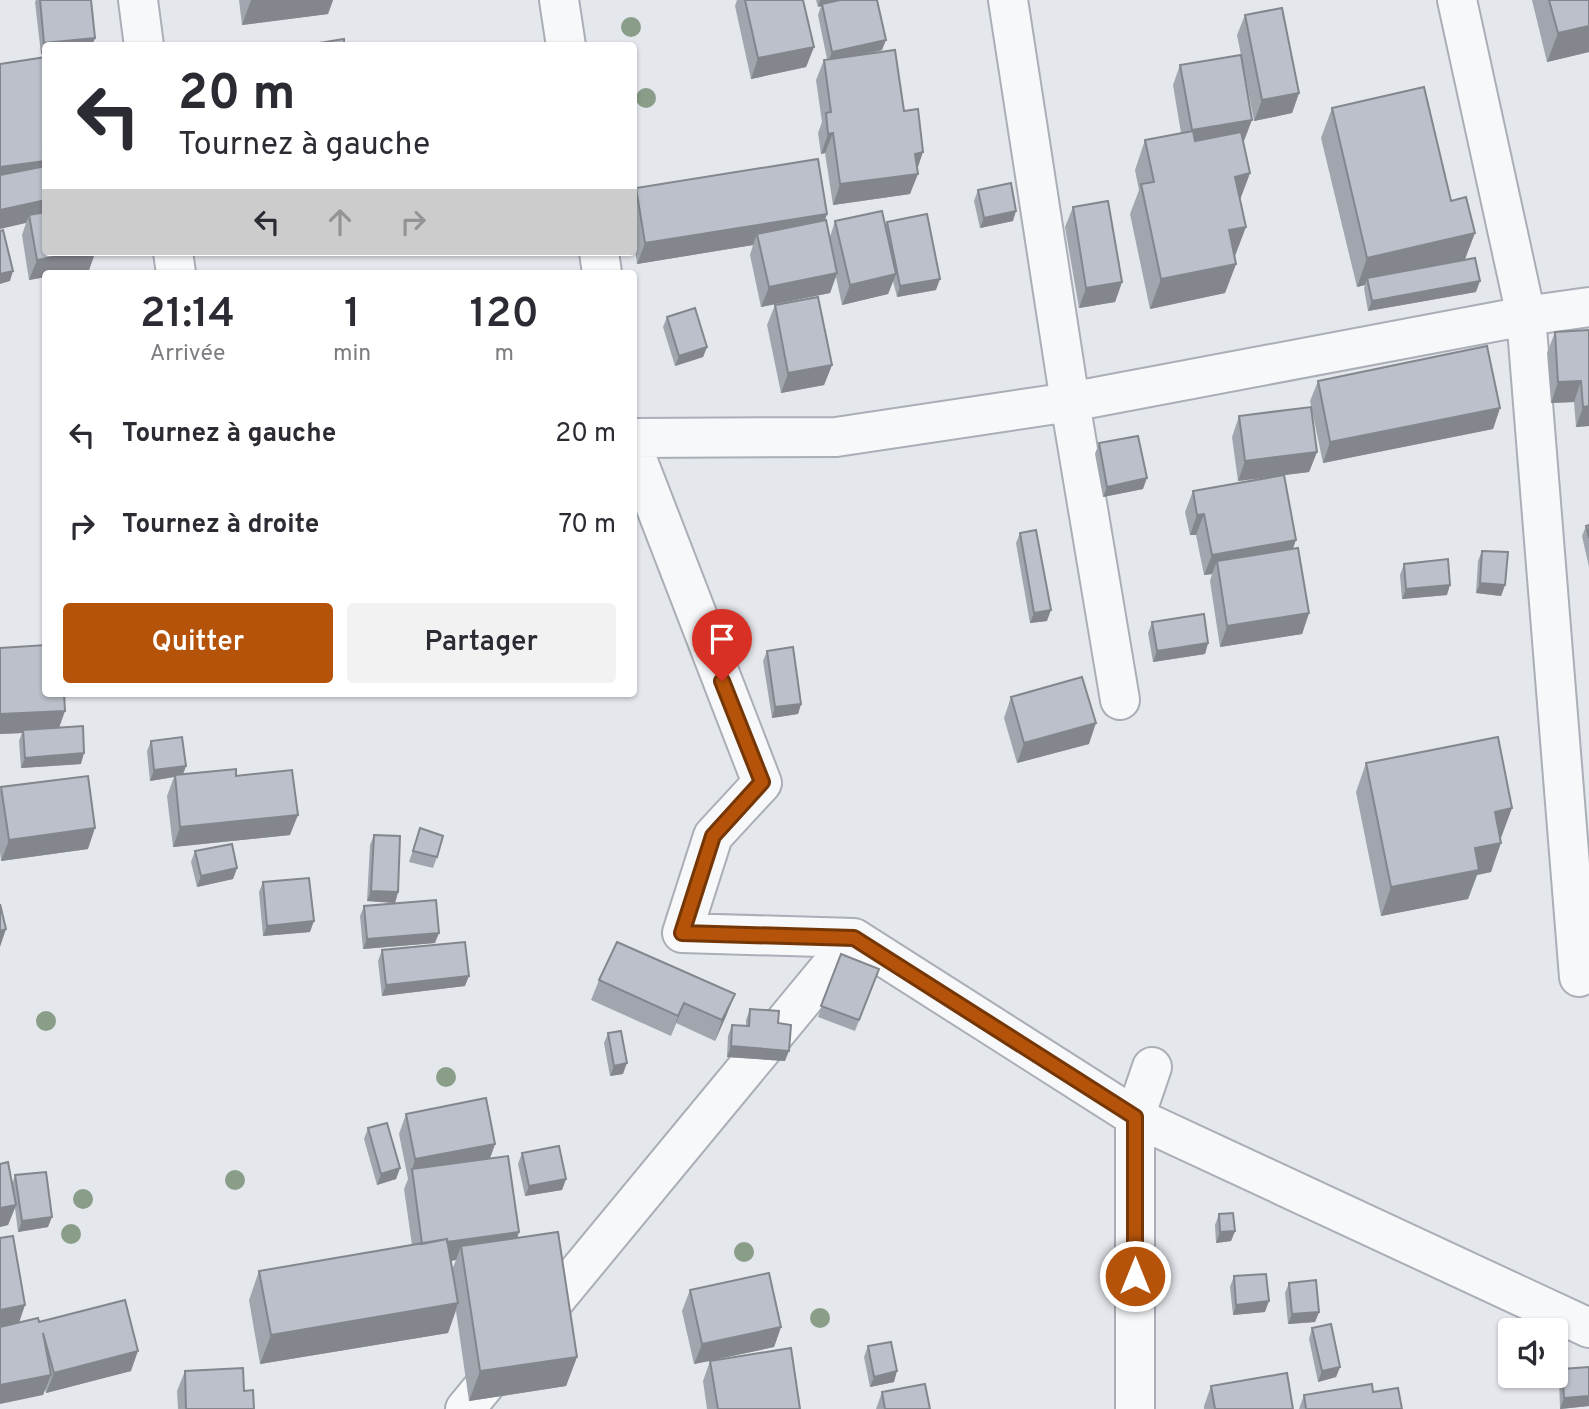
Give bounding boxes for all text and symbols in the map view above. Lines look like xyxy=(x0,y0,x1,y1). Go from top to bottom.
text: 20 m xyxy=(178,65,295,127)
icon: left xyxy=(63,70,154,161)
text: Tournez à gauche xyxy=(178,126,430,166)
icon: left xyxy=(248,203,286,241)
icon: ahead xyxy=(321,203,359,241)
icon: right xyxy=(394,203,432,241)
text: 21:14 xyxy=(140,289,235,342)
text: 1 xyxy=(344,289,360,342)
text: 120 xyxy=(469,289,539,342)
text: Arrivée xyxy=(150,340,225,369)
text: min xyxy=(333,340,371,369)
text: m xyxy=(494,340,514,369)
icon: left xyxy=(63,416,101,454)
text: Tournez à gauche xyxy=(122,418,336,451)
text: 20 m xyxy=(555,418,616,451)
icon: right xyxy=(63,507,101,545)
text: Tournez à droite xyxy=(122,509,319,542)
text: 70 m xyxy=(558,509,616,542)
button: Quitter xyxy=(63,603,333,683)
button: Partager xyxy=(347,603,616,683)
pin xyxy=(692,609,752,681)
icon: arrive xyxy=(703,620,741,658)
position arrow xyxy=(1098,1239,1172,1313)
map controls xyxy=(1498,1318,1568,1388)
button: sound xyxy=(1498,1318,1568,1388)

